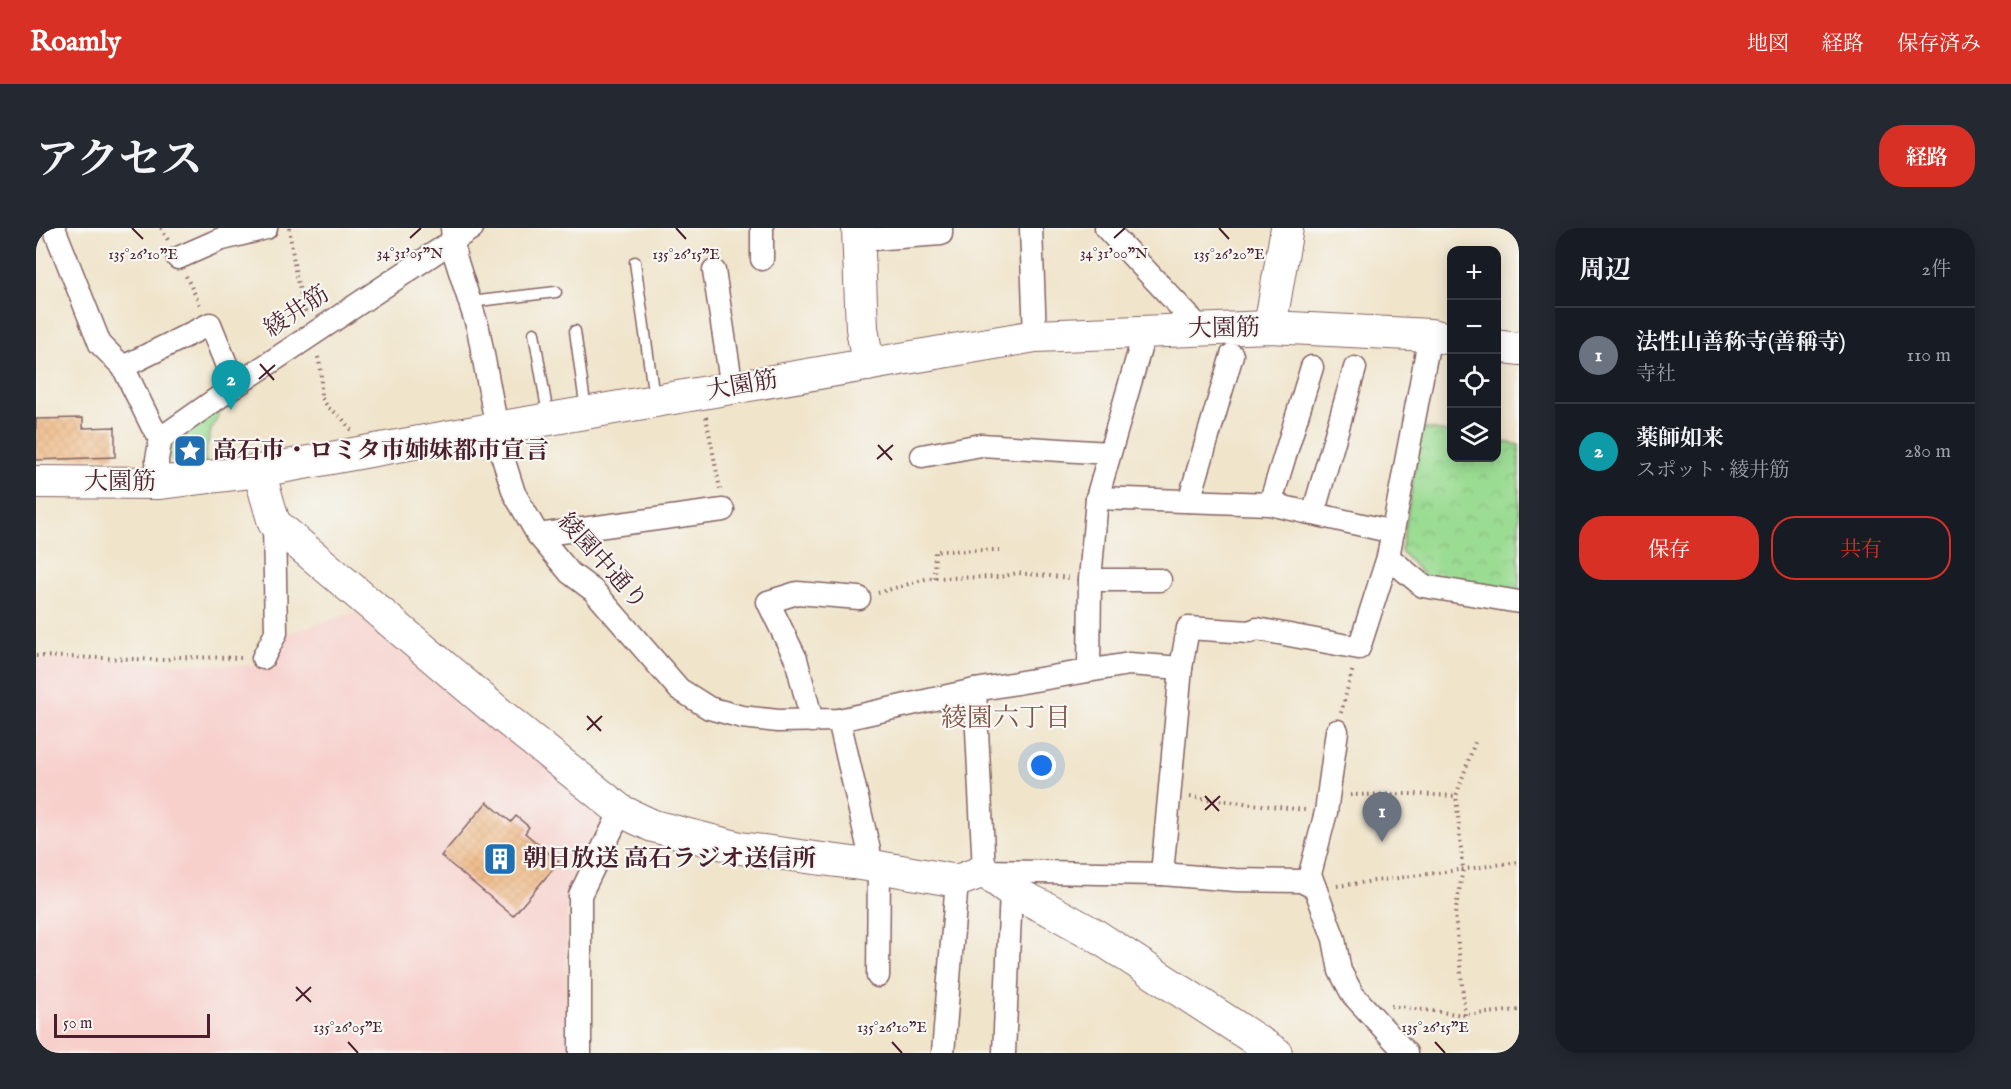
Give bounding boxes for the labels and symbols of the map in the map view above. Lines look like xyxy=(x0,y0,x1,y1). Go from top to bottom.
text: 34°31'05"N xyxy=(377,244,443,263)
text: 34°31'00"N xyxy=(1080,244,1148,263)
text: 135°26'10"E xyxy=(108,245,178,264)
text: 135°26'15"E xyxy=(652,245,720,264)
text: 135°26'20"E xyxy=(1193,245,1265,264)
street label: 綾井筋 xyxy=(258,279,336,345)
street label: 大園筋 xyxy=(1188,313,1260,345)
pin: 2 xyxy=(212,360,250,410)
street label: 大園筋 xyxy=(704,364,780,408)
place icon: 高石市・ロミタ市姉妹都市宣言 xyxy=(172,433,208,469)
place label: 高石市・ロミタ市姉妹都市宣言 xyxy=(213,436,549,467)
street label: 大園筋 xyxy=(84,467,156,498)
street label: 綾園中通り xyxy=(550,507,654,617)
district label: 綾園六丁目 xyxy=(941,702,1071,735)
your location xyxy=(1027,751,1056,780)
pin: 1 xyxy=(1362,792,1402,842)
building icon: 朝日放送 高石ラジオ送信所 xyxy=(482,841,518,877)
place label: 朝日放送 高石ラジオ送信所 xyxy=(523,844,816,875)
scale bar xyxy=(54,1011,210,1038)
text: 135°26'05"E xyxy=(313,1018,383,1037)
text: 135°26'10"E xyxy=(857,1018,927,1037)
text: 135°26'15"E xyxy=(1401,1018,1469,1037)

